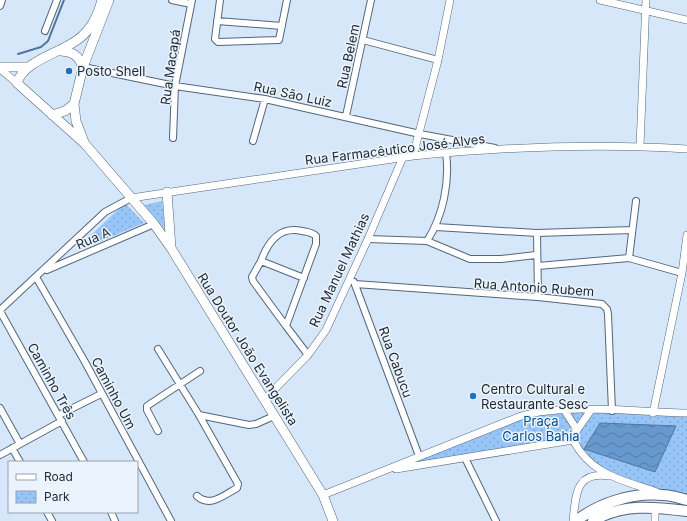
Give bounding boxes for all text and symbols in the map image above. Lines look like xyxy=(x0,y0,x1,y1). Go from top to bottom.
street label: Rua Belem xyxy=(333,22,363,90)
street label: Rua Macapá xyxy=(157,28,183,106)
place label: Posto Shell xyxy=(77,63,145,79)
marker: Posto Shell xyxy=(64,66,74,76)
street label: Rua São Luiz xyxy=(252,78,334,110)
street label: Rua Farmacêutico José Alves xyxy=(304,130,486,168)
street label: Rua Manuel Mathias xyxy=(306,210,373,330)
street label: Rua A xyxy=(73,224,113,252)
street label: Rua Doutor João Evangelista xyxy=(194,270,302,428)
street label: Rua Antonio Rubem xyxy=(473,275,595,299)
street label: Rua Cabucu xyxy=(376,324,416,400)
street label: Caminho Três xyxy=(24,340,80,422)
street label: Caminho Um xyxy=(88,354,140,432)
place label: Centro Cultural e Restaurante Sesc xyxy=(481,381,588,412)
marker: Centro Cultural e Restaurante Sesc xyxy=(468,391,478,401)
park label: Praça Carlos Bahia xyxy=(502,413,580,444)
legend xyxy=(8,461,138,513)
text: Road xyxy=(44,469,73,484)
text: Park xyxy=(44,489,70,504)

